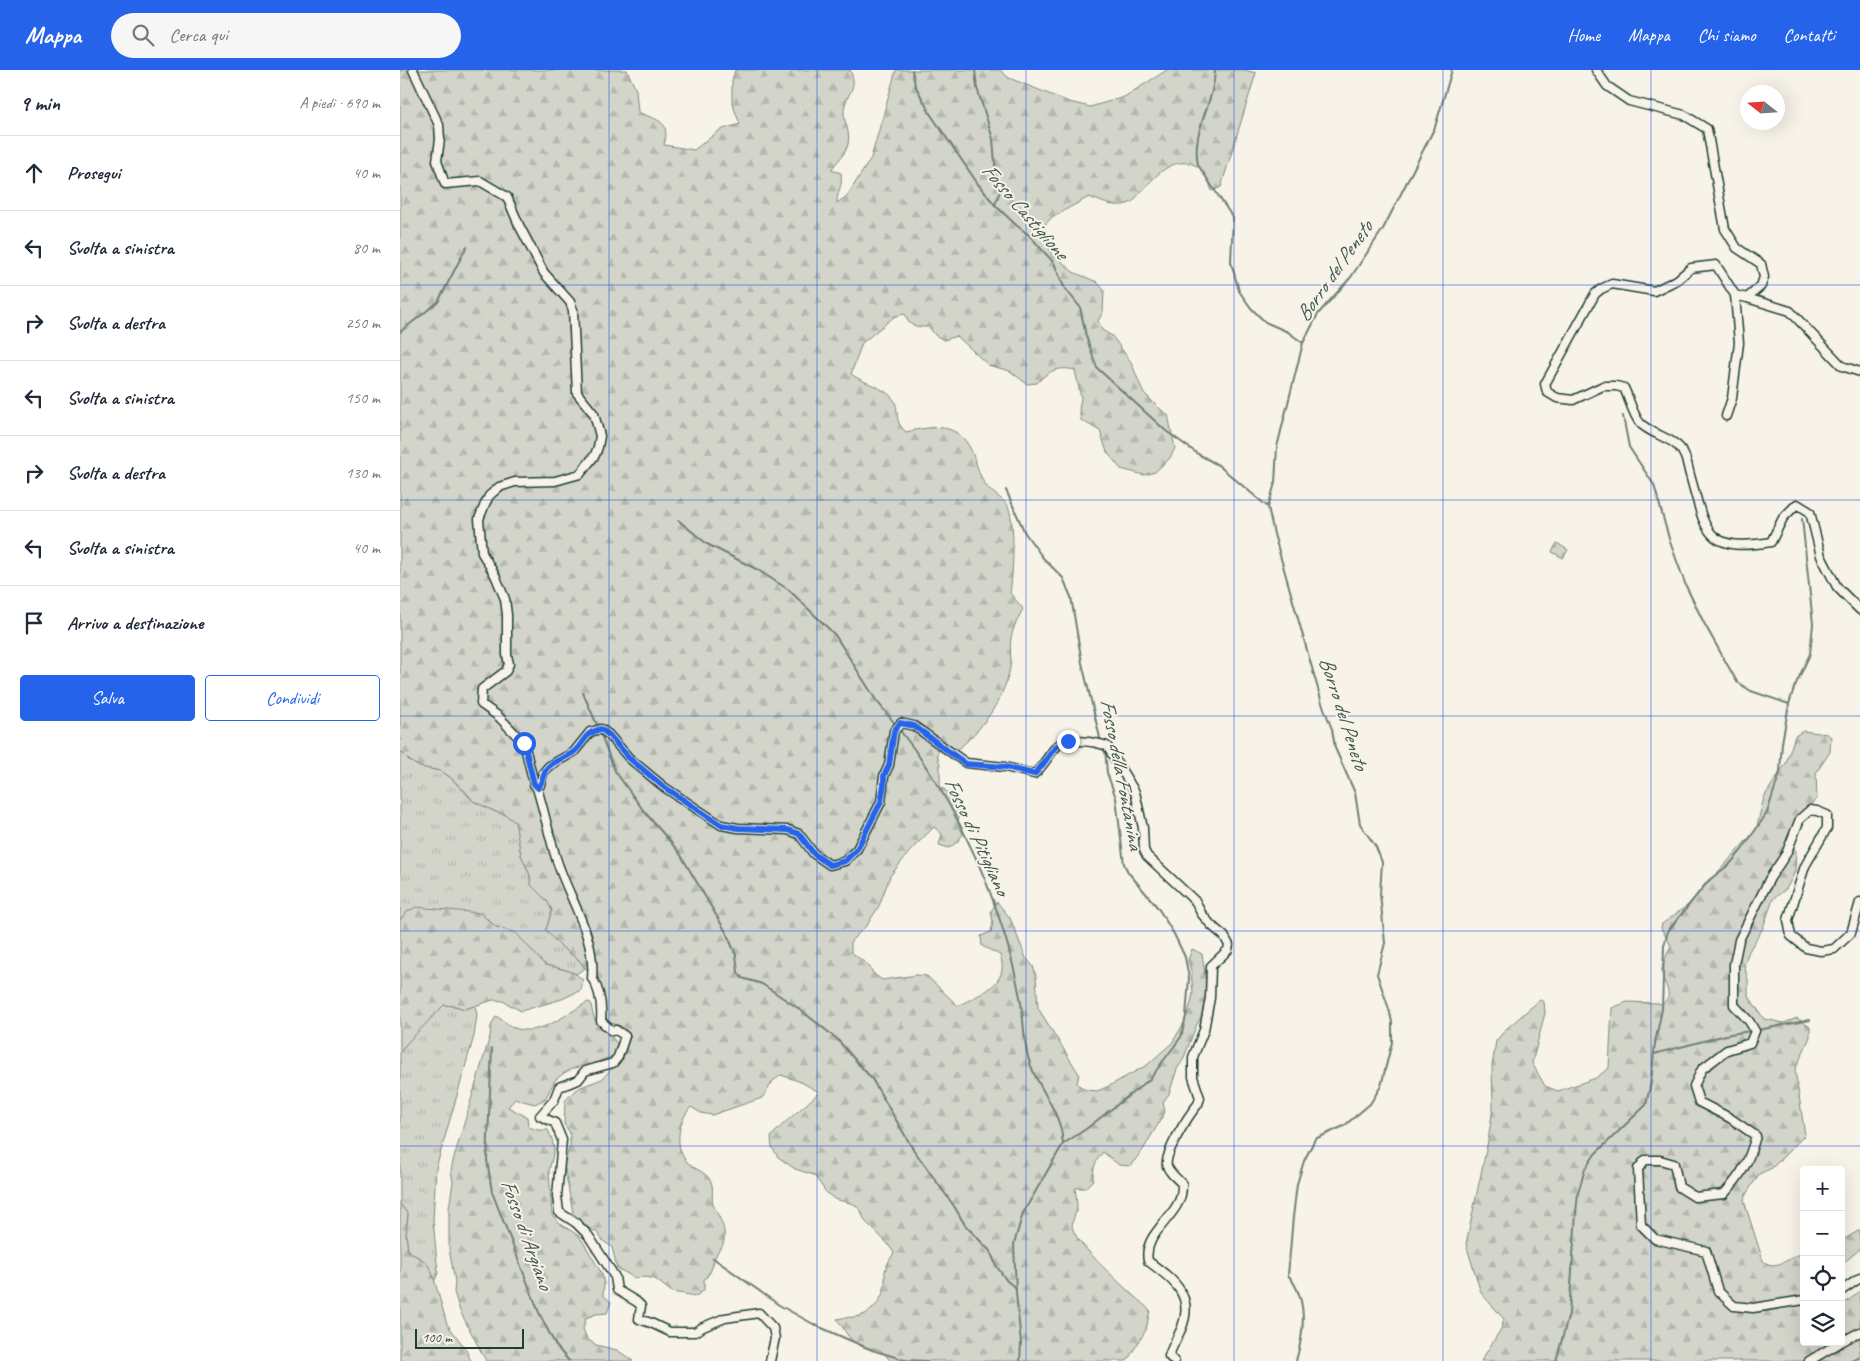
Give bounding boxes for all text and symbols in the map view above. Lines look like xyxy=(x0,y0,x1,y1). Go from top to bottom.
search box xyxy=(111,13,461,58)
text: Mappa xyxy=(25,20,81,50)
icon: search xyxy=(129,21,157,49)
text: Cerca qui xyxy=(169,23,228,47)
text: Home xyxy=(1568,24,1600,46)
text: Mappa xyxy=(1628,24,1670,46)
text: Chi siamo xyxy=(1698,24,1756,46)
text: Contatti xyxy=(1784,24,1835,46)
north arrow xyxy=(1740,85,1785,130)
text: 9 min xyxy=(20,90,60,116)
text: A piedi · 690 m xyxy=(299,93,380,113)
water label: Fosso Castiglione xyxy=(976,158,1076,267)
icon: ahead xyxy=(20,159,48,187)
text: Prosegui xyxy=(67,161,120,185)
text: 40 m xyxy=(353,163,380,183)
water label: Borro del Peneto xyxy=(1290,214,1380,326)
icon: left xyxy=(20,234,48,262)
text: Svolta a sinistra xyxy=(67,236,174,260)
text: 80 m xyxy=(353,238,380,258)
icon: right xyxy=(20,309,48,337)
text: Svolta a destra xyxy=(67,311,165,335)
text: 250 m xyxy=(346,313,380,333)
icon: left xyxy=(20,384,48,412)
text: Svolta a sinistra xyxy=(67,386,174,410)
text: 150 m xyxy=(346,388,380,408)
icon: right xyxy=(20,459,48,487)
text: Svolta a destra xyxy=(67,461,165,485)
text: 130 m xyxy=(346,463,380,483)
icon: left xyxy=(20,534,48,562)
text: Svolta a sinistra xyxy=(67,536,174,560)
text: 40 m xyxy=(353,538,380,558)
icon: arrive xyxy=(20,609,48,637)
text: Arrivo a destinazione xyxy=(67,611,203,635)
water label: Borro del Peneto xyxy=(1314,654,1375,775)
button: Salva xyxy=(20,675,195,721)
button: Condividi xyxy=(205,675,380,721)
water label: Fosso della Fontanina xyxy=(1095,697,1150,854)
route end xyxy=(1057,730,1080,753)
route start xyxy=(513,732,536,755)
water label: Fosso di Pitigliano xyxy=(939,773,1017,902)
map controls xyxy=(1800,1166,1845,1346)
button: + xyxy=(1800,1166,1845,1211)
water label: Fosso di Argiano xyxy=(495,1175,560,1295)
button: − xyxy=(1800,1211,1845,1256)
button: locate xyxy=(1800,1256,1845,1301)
button: layers xyxy=(1800,1301,1845,1346)
scale bar xyxy=(415,1326,524,1349)
text: 100 m xyxy=(422,1329,452,1346)

